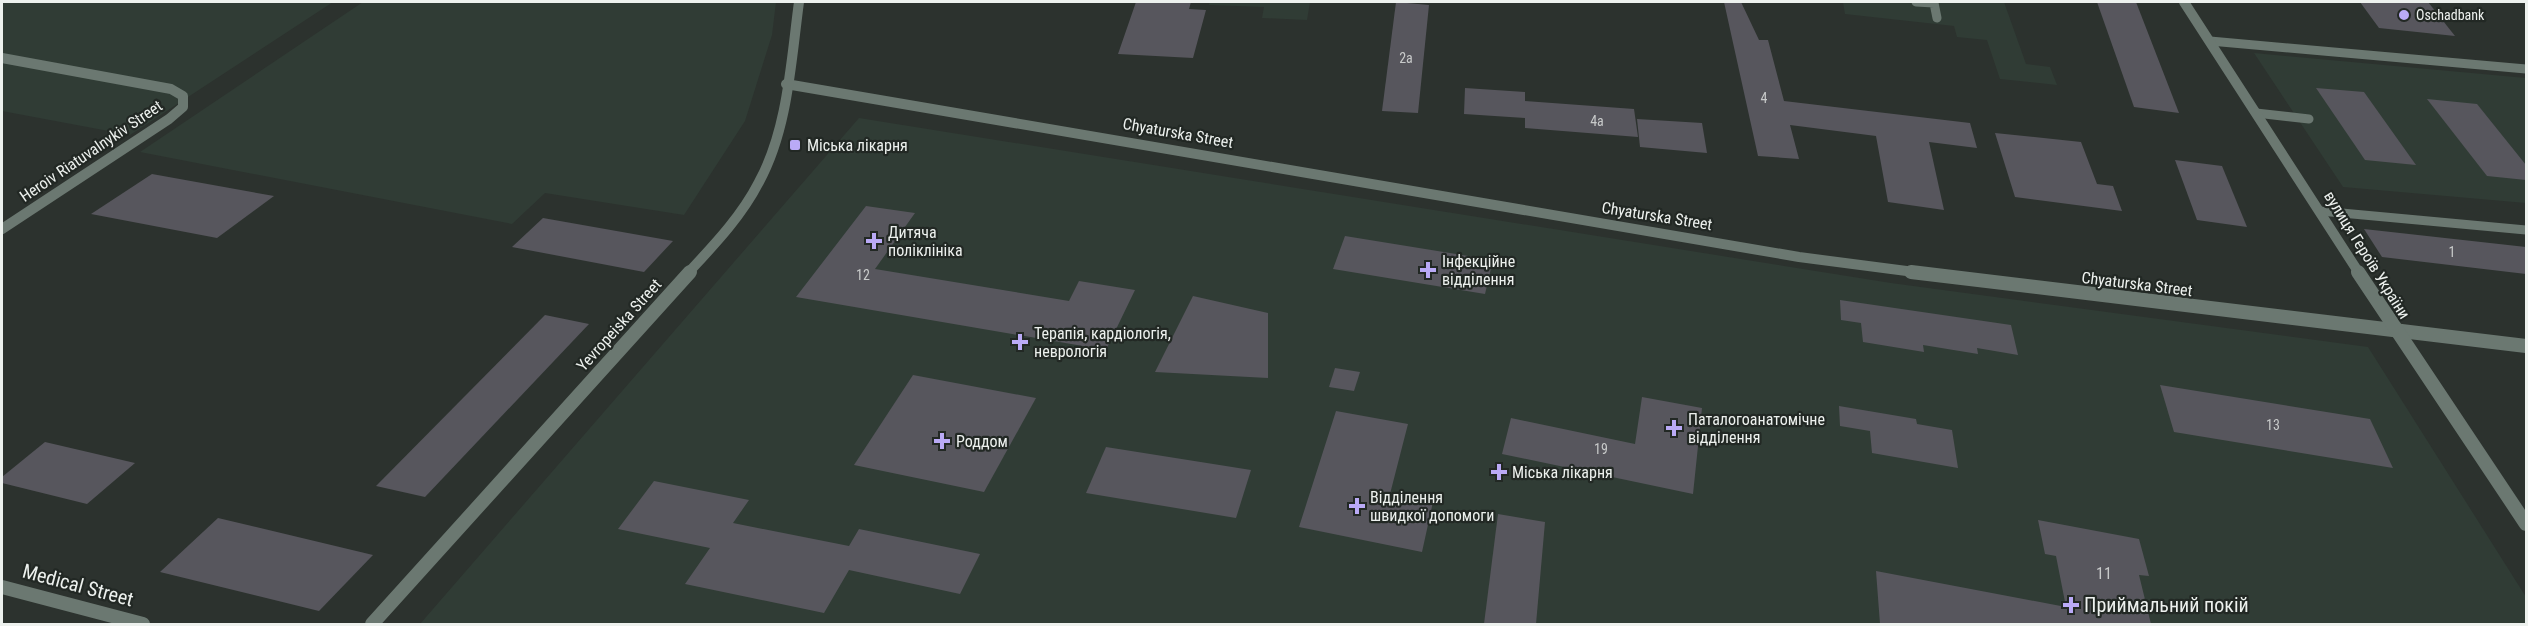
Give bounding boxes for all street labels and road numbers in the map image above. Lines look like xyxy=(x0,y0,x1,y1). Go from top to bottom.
street label: Heroiv Riatuvalnykiv Street xyxy=(16,96,166,206)
street label: Chyaturska Street xyxy=(1121,114,1235,152)
street label: вулиця Героїв України xyxy=(2320,188,2414,322)
street label: Chyaturska Street xyxy=(1600,198,1714,234)
street label: Chyaturska Street xyxy=(2080,268,2194,300)
street label: Yevropeiska Street xyxy=(573,275,665,375)
street label: Medical Street xyxy=(20,559,136,611)

